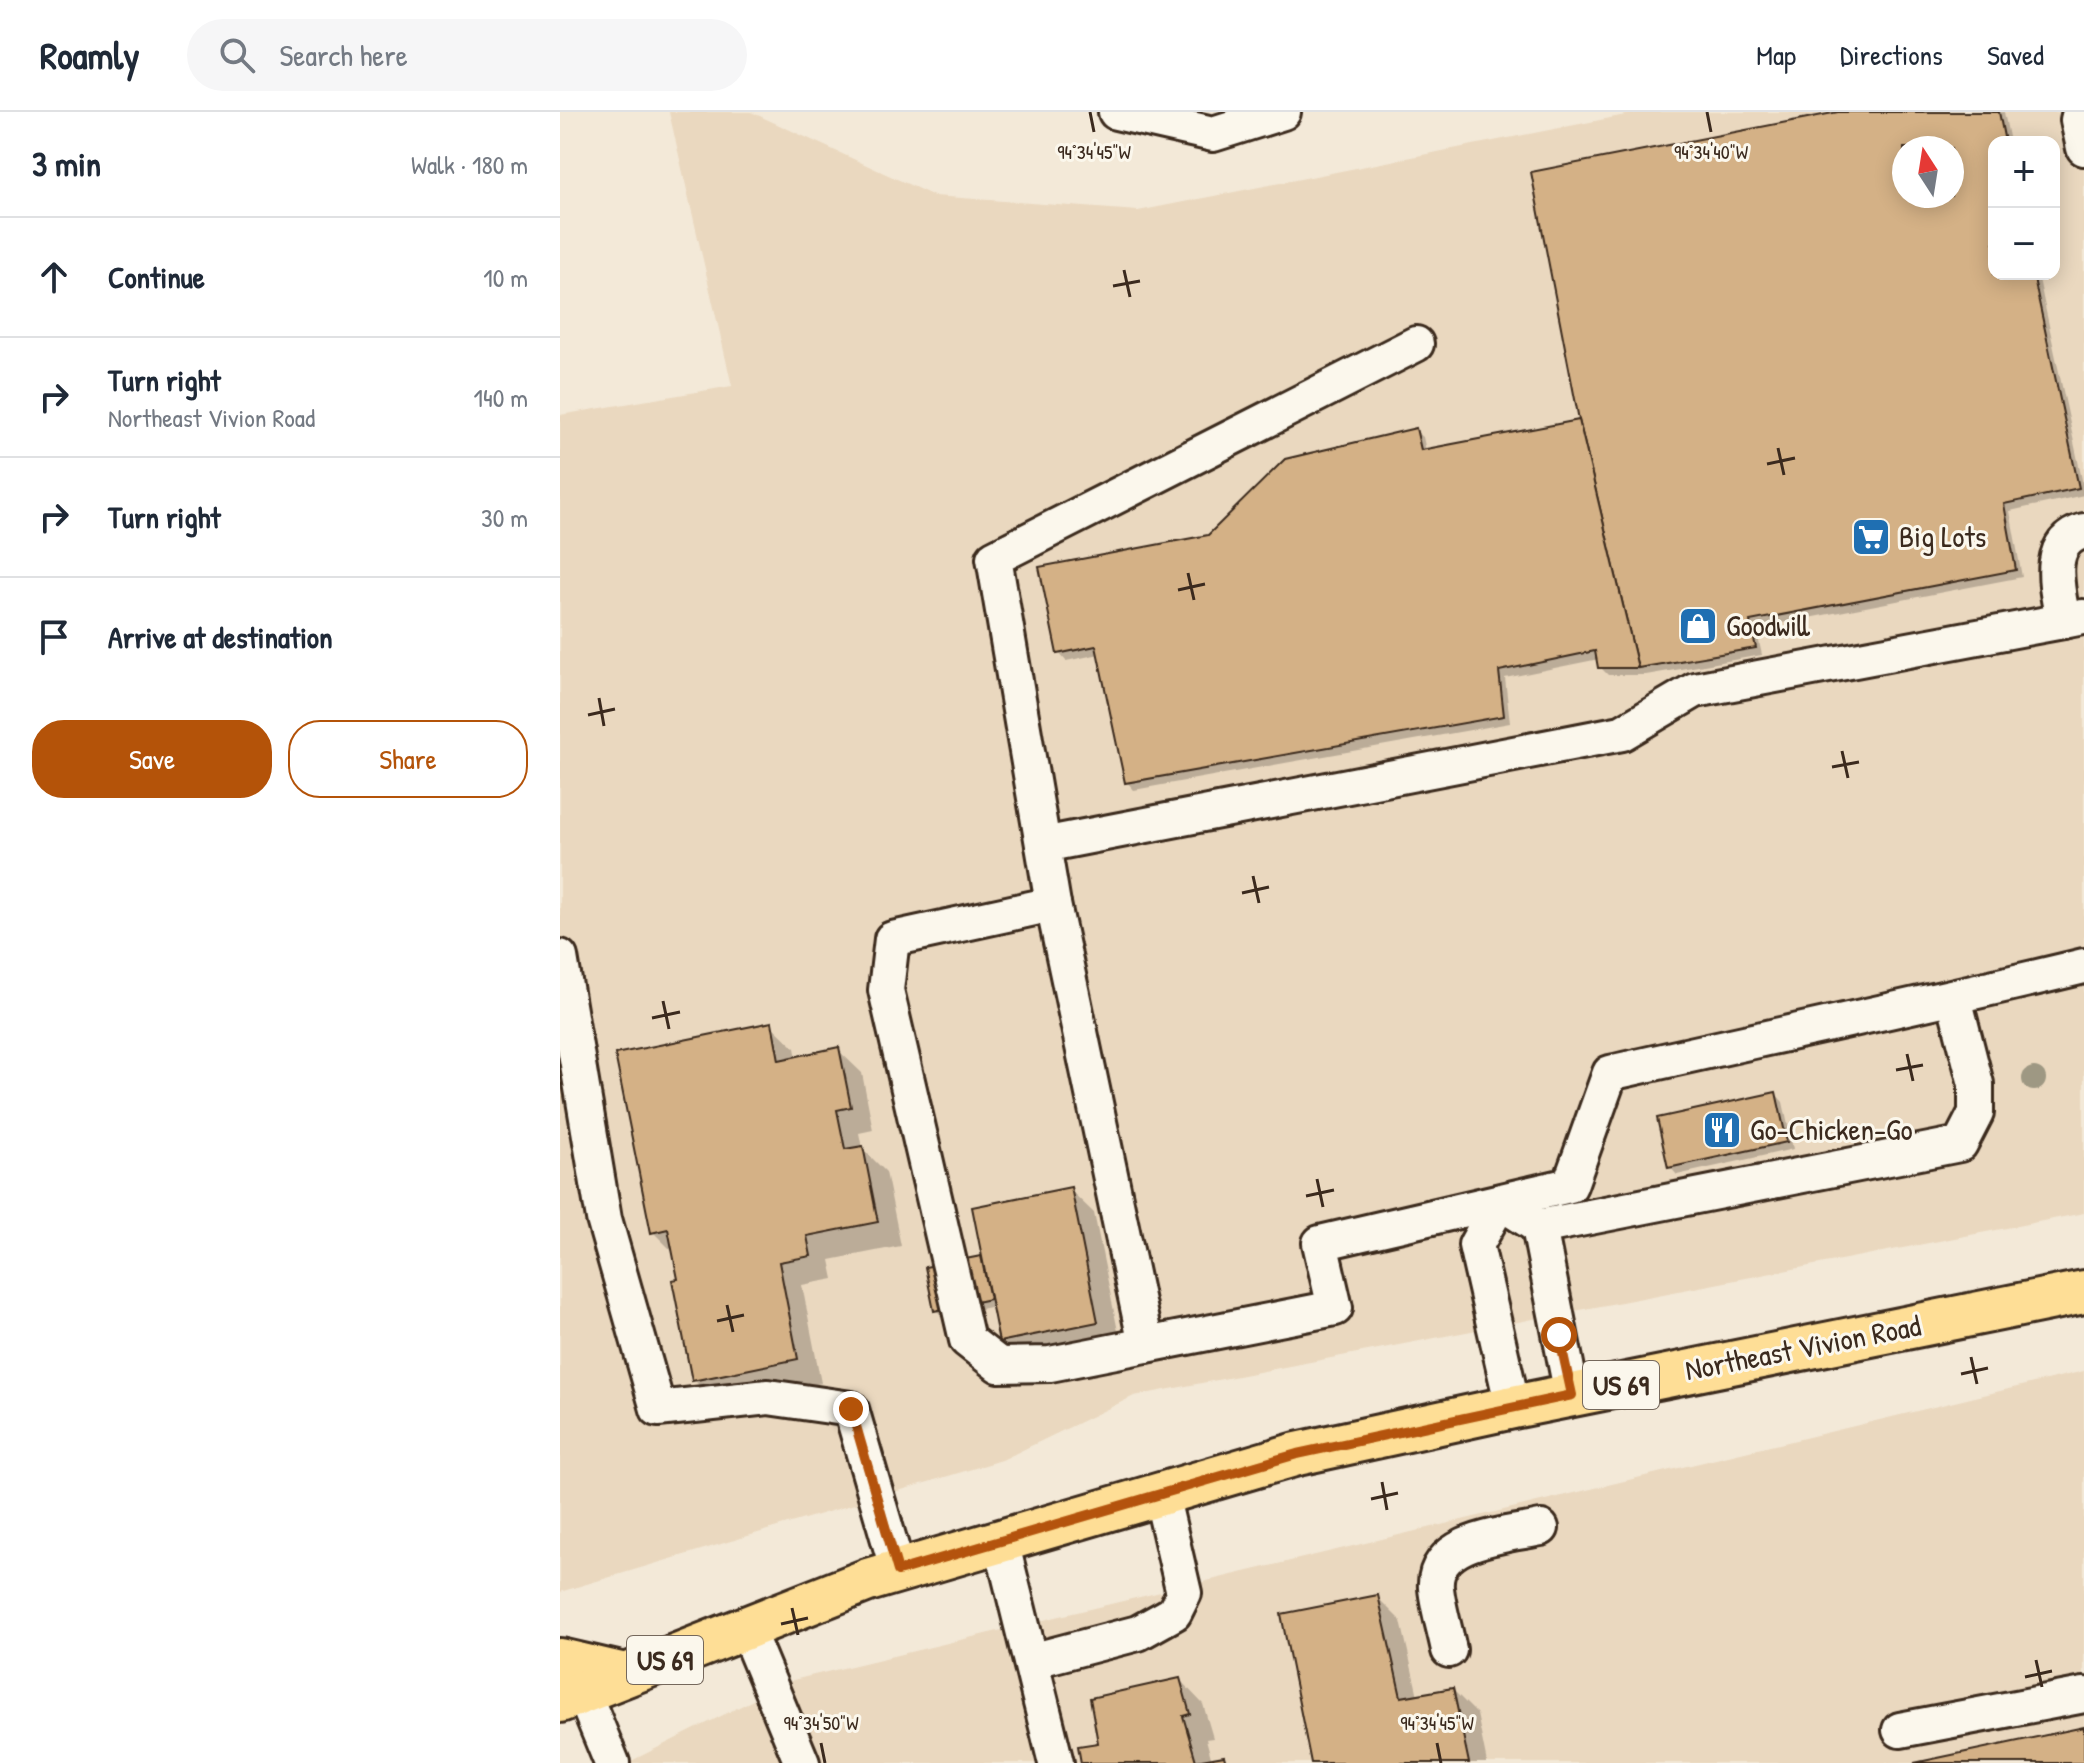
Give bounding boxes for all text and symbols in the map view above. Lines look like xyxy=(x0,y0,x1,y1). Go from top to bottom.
search box xyxy=(187,19,747,91)
text: Roamly xyxy=(40,29,139,81)
icon: search xyxy=(215,33,259,77)
text: Search here xyxy=(279,35,408,75)
text: Map xyxy=(1756,36,1796,74)
text: Directions xyxy=(1840,36,1943,74)
text: Saved xyxy=(1987,36,2044,74)
north arrow xyxy=(1892,136,1964,208)
map controls xyxy=(1988,136,2060,280)
button: + xyxy=(1988,136,2060,208)
text: 94°34'45"W xyxy=(1057,138,1131,165)
text: 94°34'40"W xyxy=(1674,138,1749,165)
text: 3 min xyxy=(32,141,101,187)
text: Walk · 180 m xyxy=(411,147,528,182)
button: − xyxy=(1988,208,2060,280)
icon: ahead xyxy=(32,255,76,299)
text: Continue xyxy=(108,257,205,297)
text: 10 m xyxy=(483,260,528,295)
text: Turn right xyxy=(108,360,221,400)
icon: right xyxy=(32,375,76,419)
text: 140 m xyxy=(474,380,528,415)
text: Northeast Vivion Road xyxy=(108,400,315,435)
icon: right xyxy=(32,495,76,539)
text: Turn right xyxy=(108,497,221,537)
text: 30 m xyxy=(481,500,528,535)
supermarket icon: Big Lots xyxy=(1850,516,1892,558)
place label: Big Lots xyxy=(1899,516,1986,556)
shop icon: Goodwill xyxy=(1677,605,1719,647)
place label: Goodwill xyxy=(1726,605,1811,645)
icon: arrive xyxy=(32,615,76,659)
text: Arrive at destination xyxy=(108,617,333,657)
button: Save xyxy=(32,720,272,798)
button: Share xyxy=(288,720,528,798)
restaurant icon: Go-Chicken-Go xyxy=(1701,1109,1743,1151)
place label: Go-Chicken-Go xyxy=(1750,1109,1913,1149)
street label: Northeast Vivion Road xyxy=(1682,1305,1924,1389)
route start xyxy=(1541,1317,1577,1353)
road number: US 69 xyxy=(1583,1361,1659,1409)
route end xyxy=(833,1391,869,1427)
road number: US 69 xyxy=(627,1636,703,1684)
text: 94°34'50"W xyxy=(783,1709,859,1736)
text: 94°34'45"W xyxy=(1400,1709,1474,1736)

